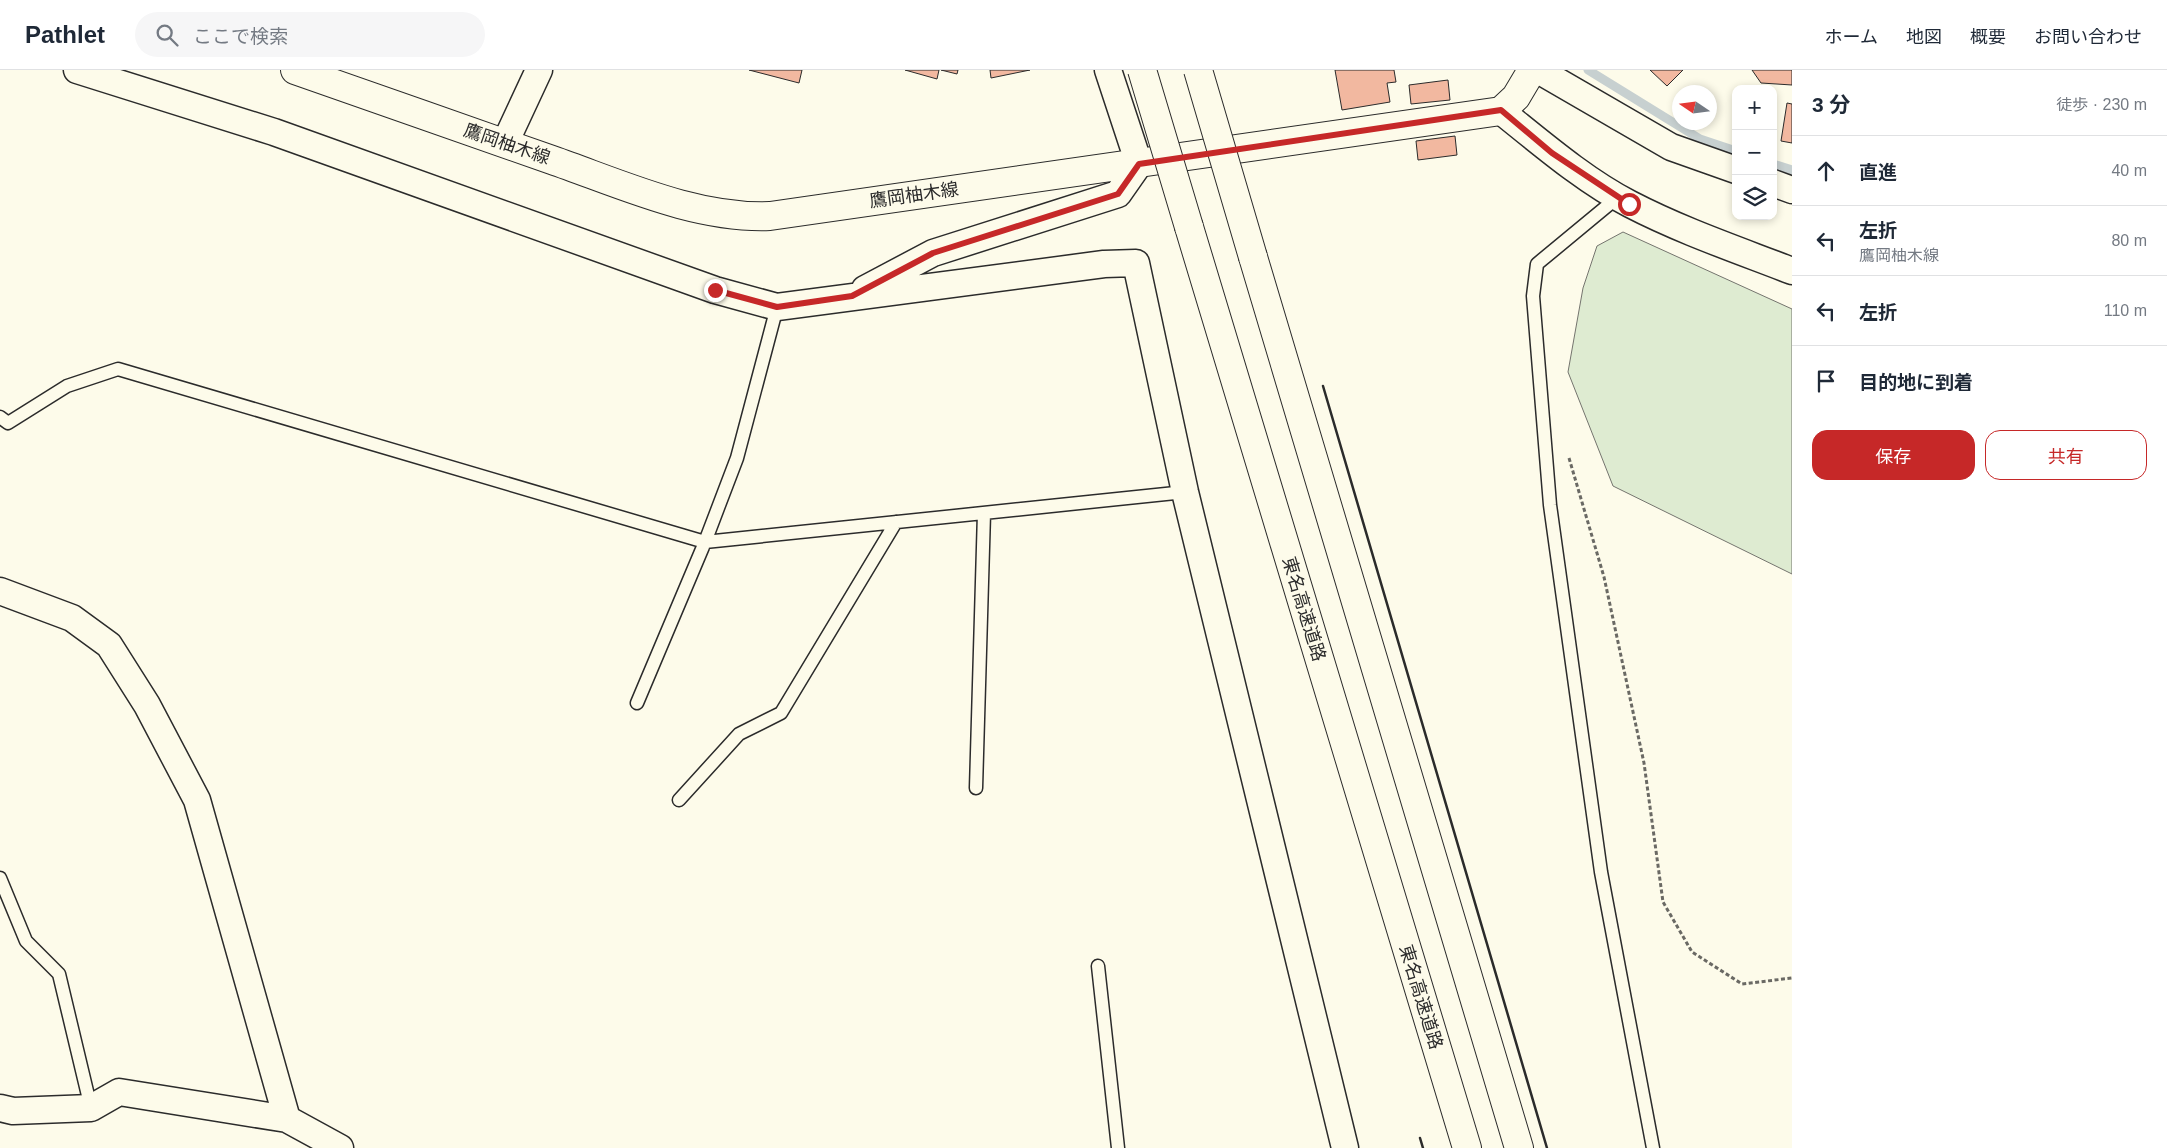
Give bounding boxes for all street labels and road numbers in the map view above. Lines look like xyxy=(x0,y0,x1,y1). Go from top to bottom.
street label: 鷹岡柚木線 xyxy=(461,120,553,168)
street label: 鷹岡柚木線 xyxy=(868,179,960,211)
street label: 東名高速道路 xyxy=(1279,554,1329,664)
street label: 東名高速道路 xyxy=(1396,942,1446,1052)

